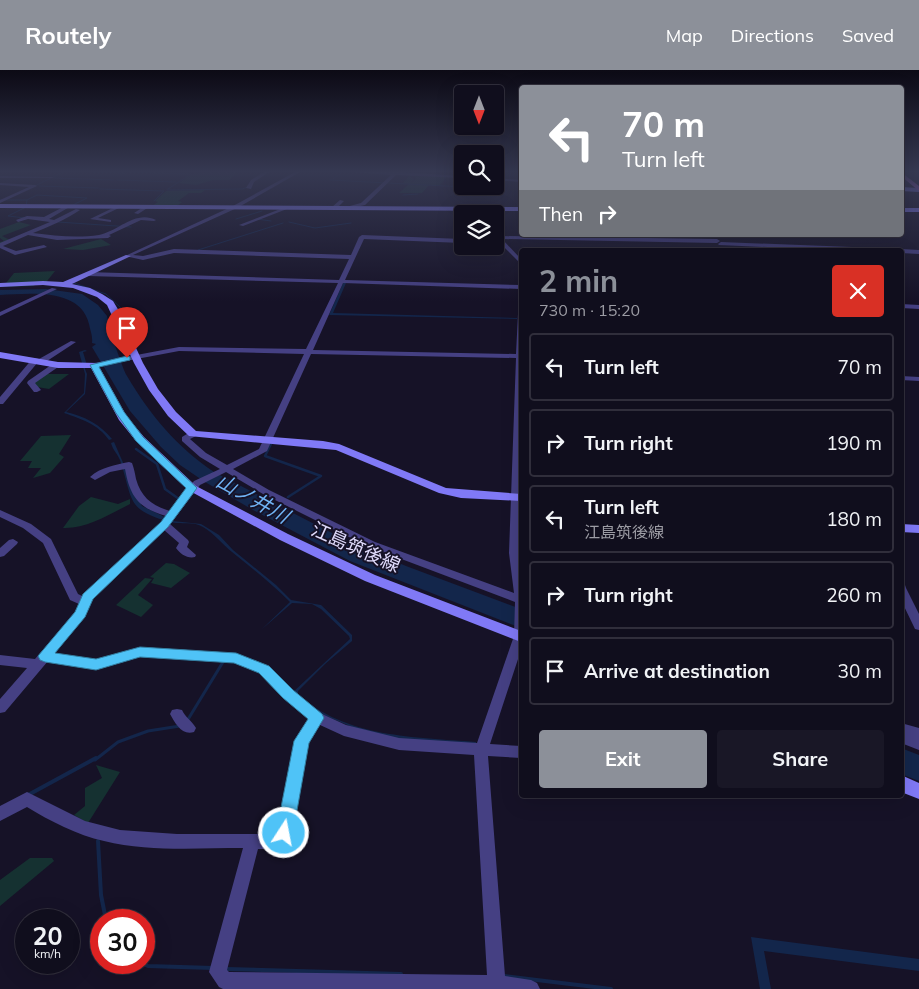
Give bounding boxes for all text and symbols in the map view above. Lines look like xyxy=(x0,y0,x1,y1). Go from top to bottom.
text: Routely xyxy=(25,20,111,50)
text: Map xyxy=(666,24,703,47)
text: Directions xyxy=(731,24,814,47)
text: Saved xyxy=(842,24,894,47)
north arrow xyxy=(454,85,504,135)
map controls xyxy=(454,85,504,255)
text: 70 m xyxy=(622,102,705,146)
icon: left xyxy=(539,105,604,170)
button: search xyxy=(454,145,504,195)
text: Turn left xyxy=(622,145,705,173)
icon: right xyxy=(593,200,621,228)
text: Then xyxy=(539,202,583,226)
button: layers xyxy=(454,205,504,255)
text: 2 min xyxy=(539,262,618,300)
button: close xyxy=(832,265,884,317)
text: 730 m · 15:20 xyxy=(539,300,640,320)
pin xyxy=(106,307,148,358)
icon: arrive xyxy=(113,314,141,342)
icon: left xyxy=(541,353,569,381)
text: Turn left xyxy=(584,355,659,379)
text: 70 m xyxy=(838,355,882,379)
icon: right xyxy=(541,429,569,457)
text: Turn right xyxy=(584,431,673,455)
text: 190 m xyxy=(826,431,882,455)
water label: 山ノ井川 xyxy=(212,468,296,529)
text: Turn left xyxy=(584,495,659,519)
icon: left xyxy=(541,505,569,533)
text: 180 m xyxy=(826,507,882,531)
street label: 江島筑後線 xyxy=(308,517,404,577)
text: 江島筑後線 xyxy=(584,522,664,542)
icon: right xyxy=(541,581,569,609)
text: Turn right xyxy=(584,583,673,607)
text: 260 m xyxy=(826,583,882,607)
icon: arrive xyxy=(541,657,569,685)
text: Arrive at destination xyxy=(584,659,770,683)
text: 30 m xyxy=(838,659,882,683)
button: Exit xyxy=(539,730,707,788)
button: Share xyxy=(717,730,884,788)
position arrow xyxy=(257,806,309,858)
speed limit sign: 30 xyxy=(90,909,155,974)
text: 20 xyxy=(32,920,63,951)
text: km/h xyxy=(34,946,61,961)

